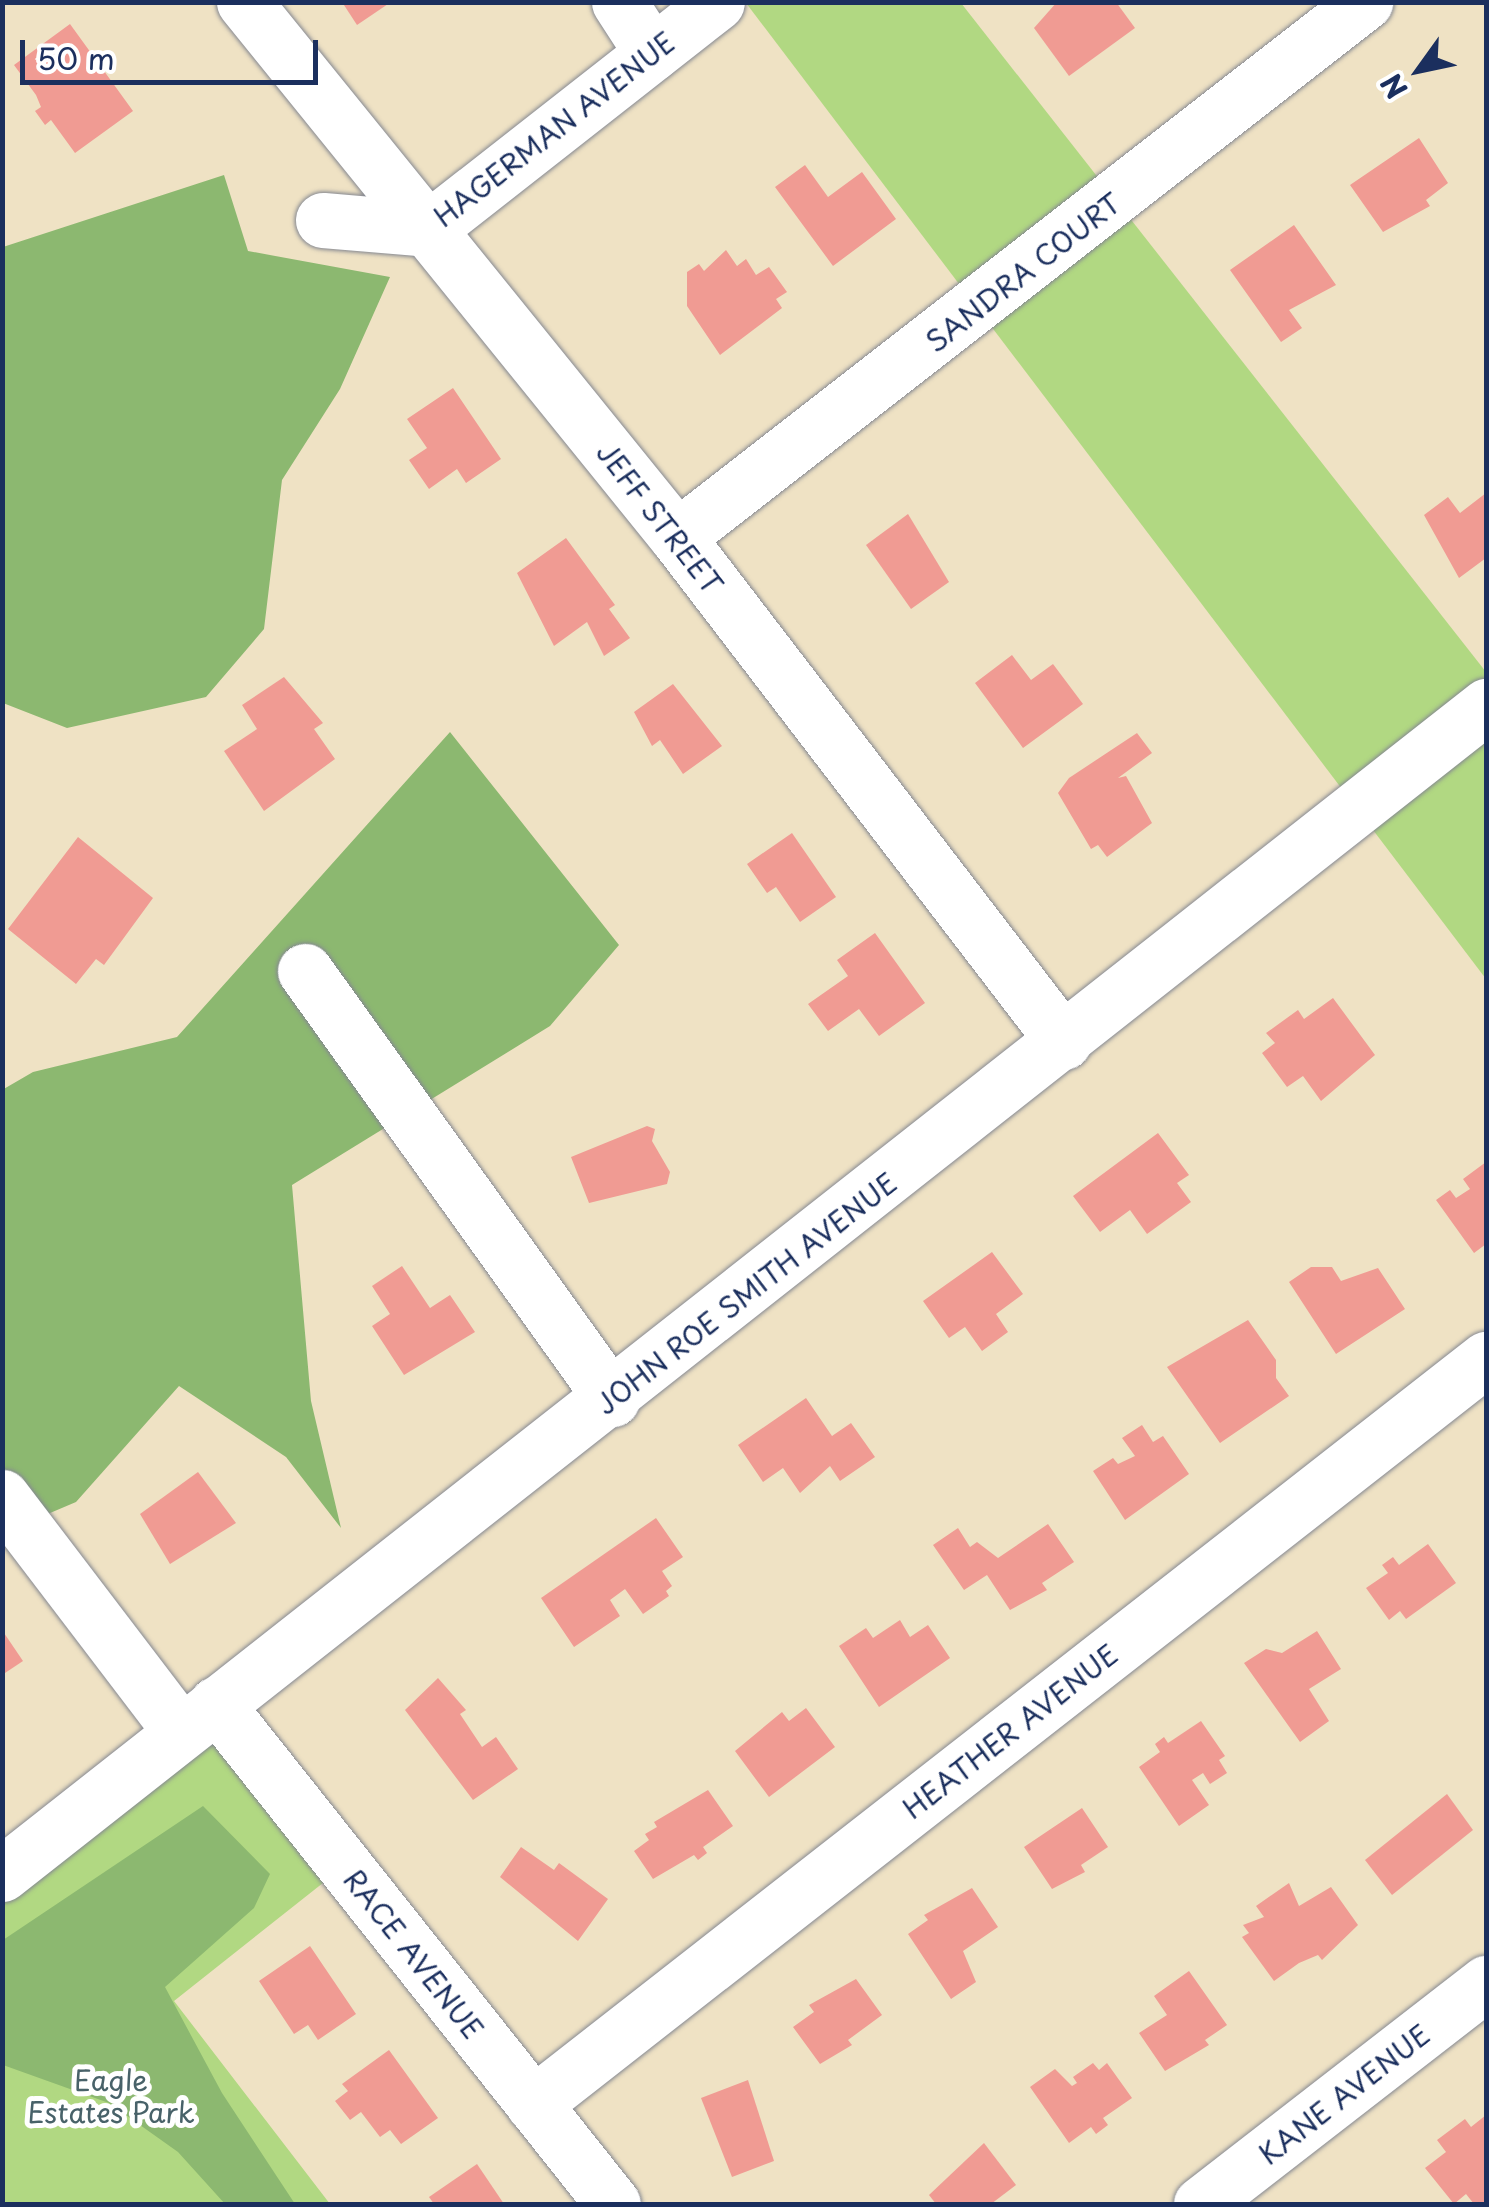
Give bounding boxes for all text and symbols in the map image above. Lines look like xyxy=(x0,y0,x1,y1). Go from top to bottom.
scale bar xyxy=(25,20,322,82)
north arrow xyxy=(1369,20,1469,120)
street label: HAGERMAN AVENUE xyxy=(427,24,681,234)
text: 50 m xyxy=(37,35,115,80)
text: N xyxy=(1369,66,1417,108)
street label: SANDRA COURT xyxy=(919,185,1127,359)
street label: JEFF STREET xyxy=(589,434,731,602)
street label: JOHN ROE SMITH AVENUE xyxy=(586,1163,906,1423)
street label: HEATHER AVENUE xyxy=(896,1637,1124,1825)
street label: RACE AVENUE xyxy=(338,1863,490,2045)
street label: KANE AVENUE xyxy=(1252,2017,1436,2171)
park label: Eagle Estates Park xyxy=(27,2063,195,2129)

